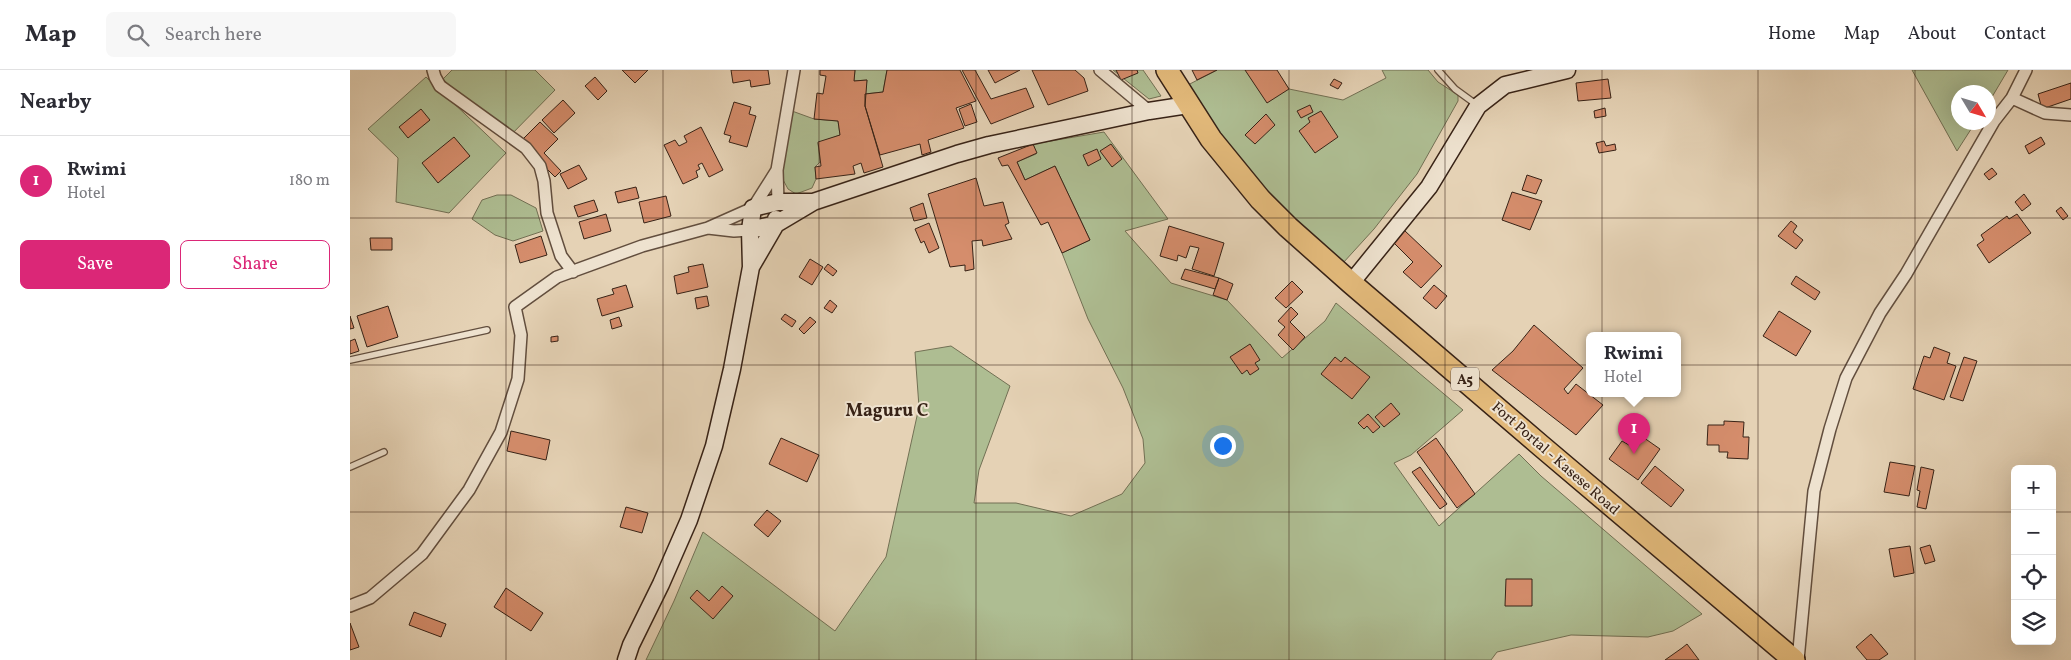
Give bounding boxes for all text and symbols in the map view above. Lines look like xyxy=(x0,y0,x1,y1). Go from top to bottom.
search box xyxy=(106,12,456,57)
text: Map xyxy=(25,18,76,52)
icon: search xyxy=(124,21,152,49)
text: Search here xyxy=(164,22,262,48)
text: Home xyxy=(1768,22,1816,47)
text: Map xyxy=(1844,22,1880,47)
text: About xyxy=(1908,22,1956,47)
text: Contact xyxy=(1984,22,2046,47)
north arrow xyxy=(1951,85,1996,130)
text: Nearby xyxy=(20,88,91,117)
text: Rwimi xyxy=(67,157,126,183)
text: 1 xyxy=(33,170,39,192)
text: 180 m xyxy=(289,170,330,192)
text: Hotel xyxy=(67,183,105,205)
button: Save xyxy=(20,240,170,289)
button: Share xyxy=(180,240,330,289)
popup xyxy=(1586,332,1681,397)
text: Rwimi xyxy=(1604,341,1663,367)
text: Hotel xyxy=(1604,367,1642,389)
road number: A5 xyxy=(1451,368,1479,390)
street label: Fort Portal - Kasese Road xyxy=(1486,398,1624,521)
district label: Maguru C xyxy=(846,399,928,424)
pin: 1 xyxy=(1618,413,1650,454)
your location xyxy=(1210,433,1236,459)
map controls xyxy=(2011,465,2056,645)
button: + xyxy=(2011,465,2056,510)
button: − xyxy=(2011,510,2056,555)
button: locate xyxy=(2011,555,2056,600)
button: layers xyxy=(2011,600,2056,645)

